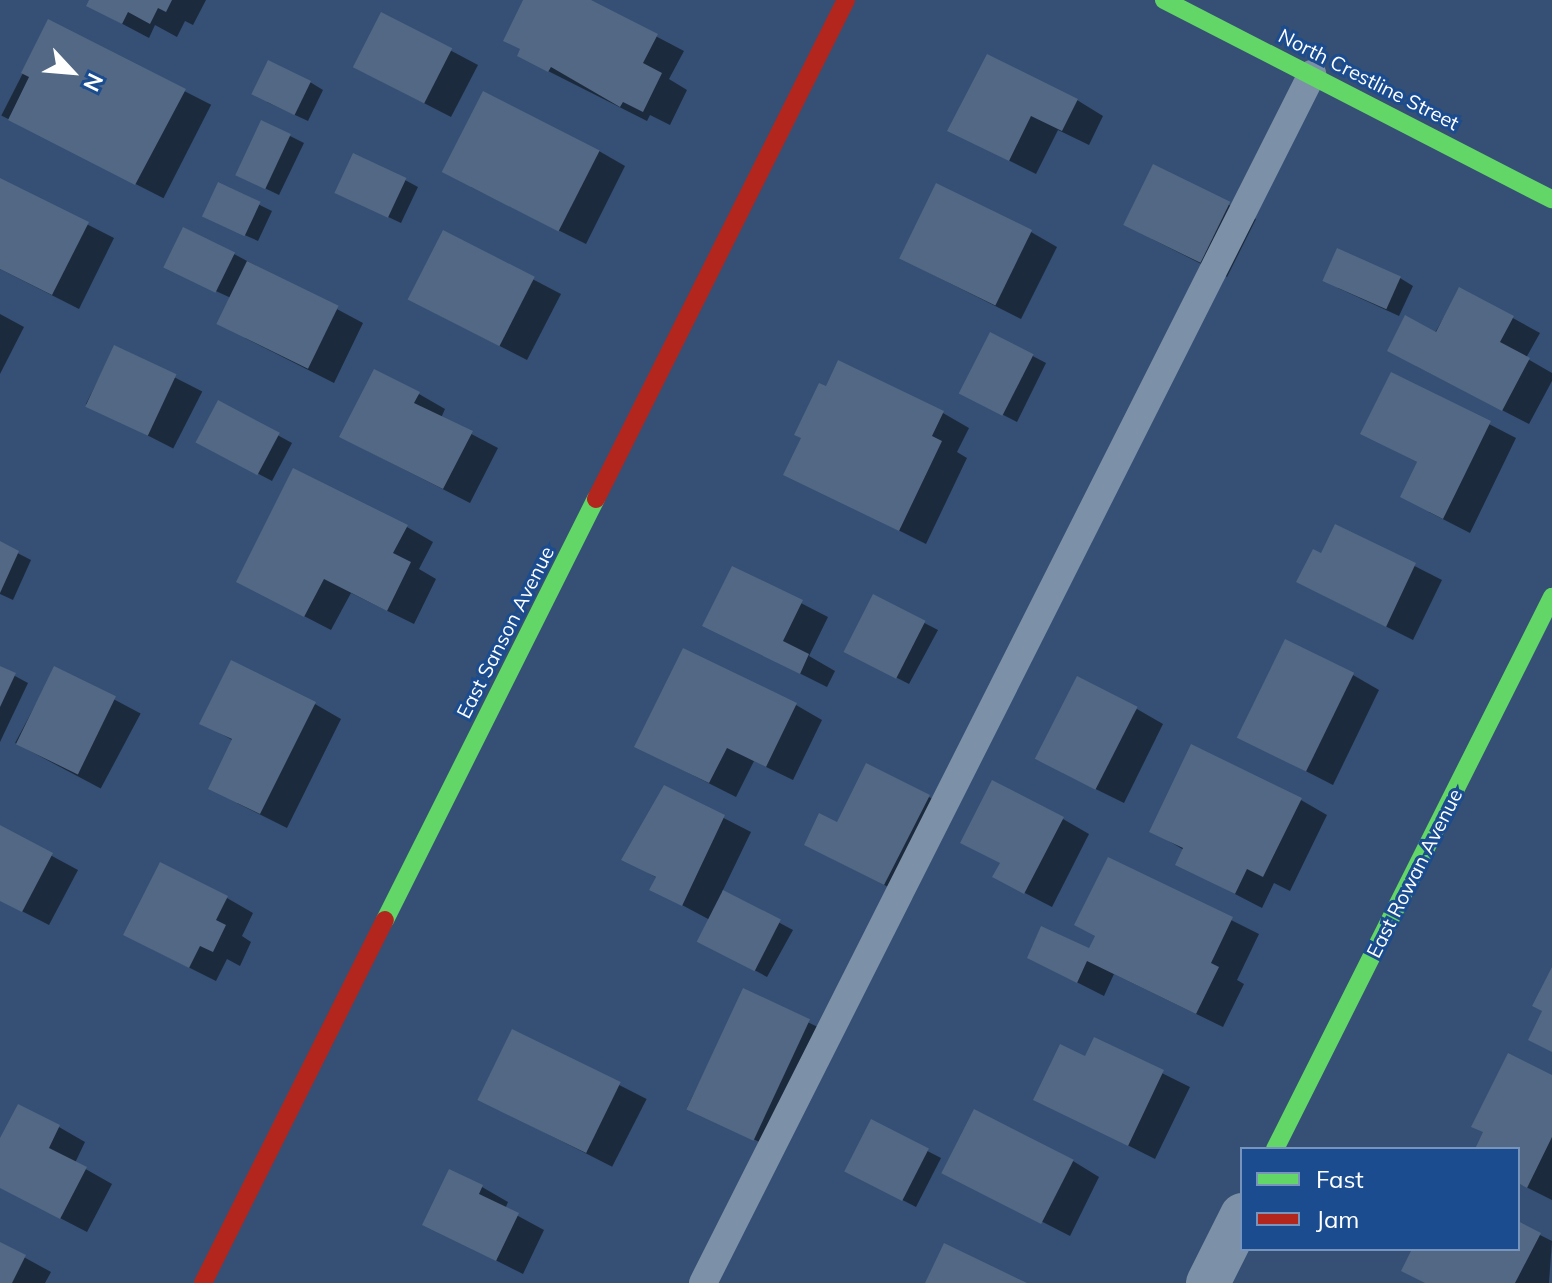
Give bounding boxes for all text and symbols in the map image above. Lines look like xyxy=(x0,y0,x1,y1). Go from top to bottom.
street label: North Crestline Street xyxy=(1275,23,1463,135)
north arrow xyxy=(32,32,112,112)
text: N xyxy=(77,69,110,96)
street label: East Sanson Avenue xyxy=(451,542,559,722)
street label: East Rowan Avenue xyxy=(1361,785,1467,961)
legend xyxy=(1240,1147,1520,1251)
text: Fast xyxy=(1316,1164,1364,1194)
text: Jam xyxy=(1316,1204,1359,1234)

